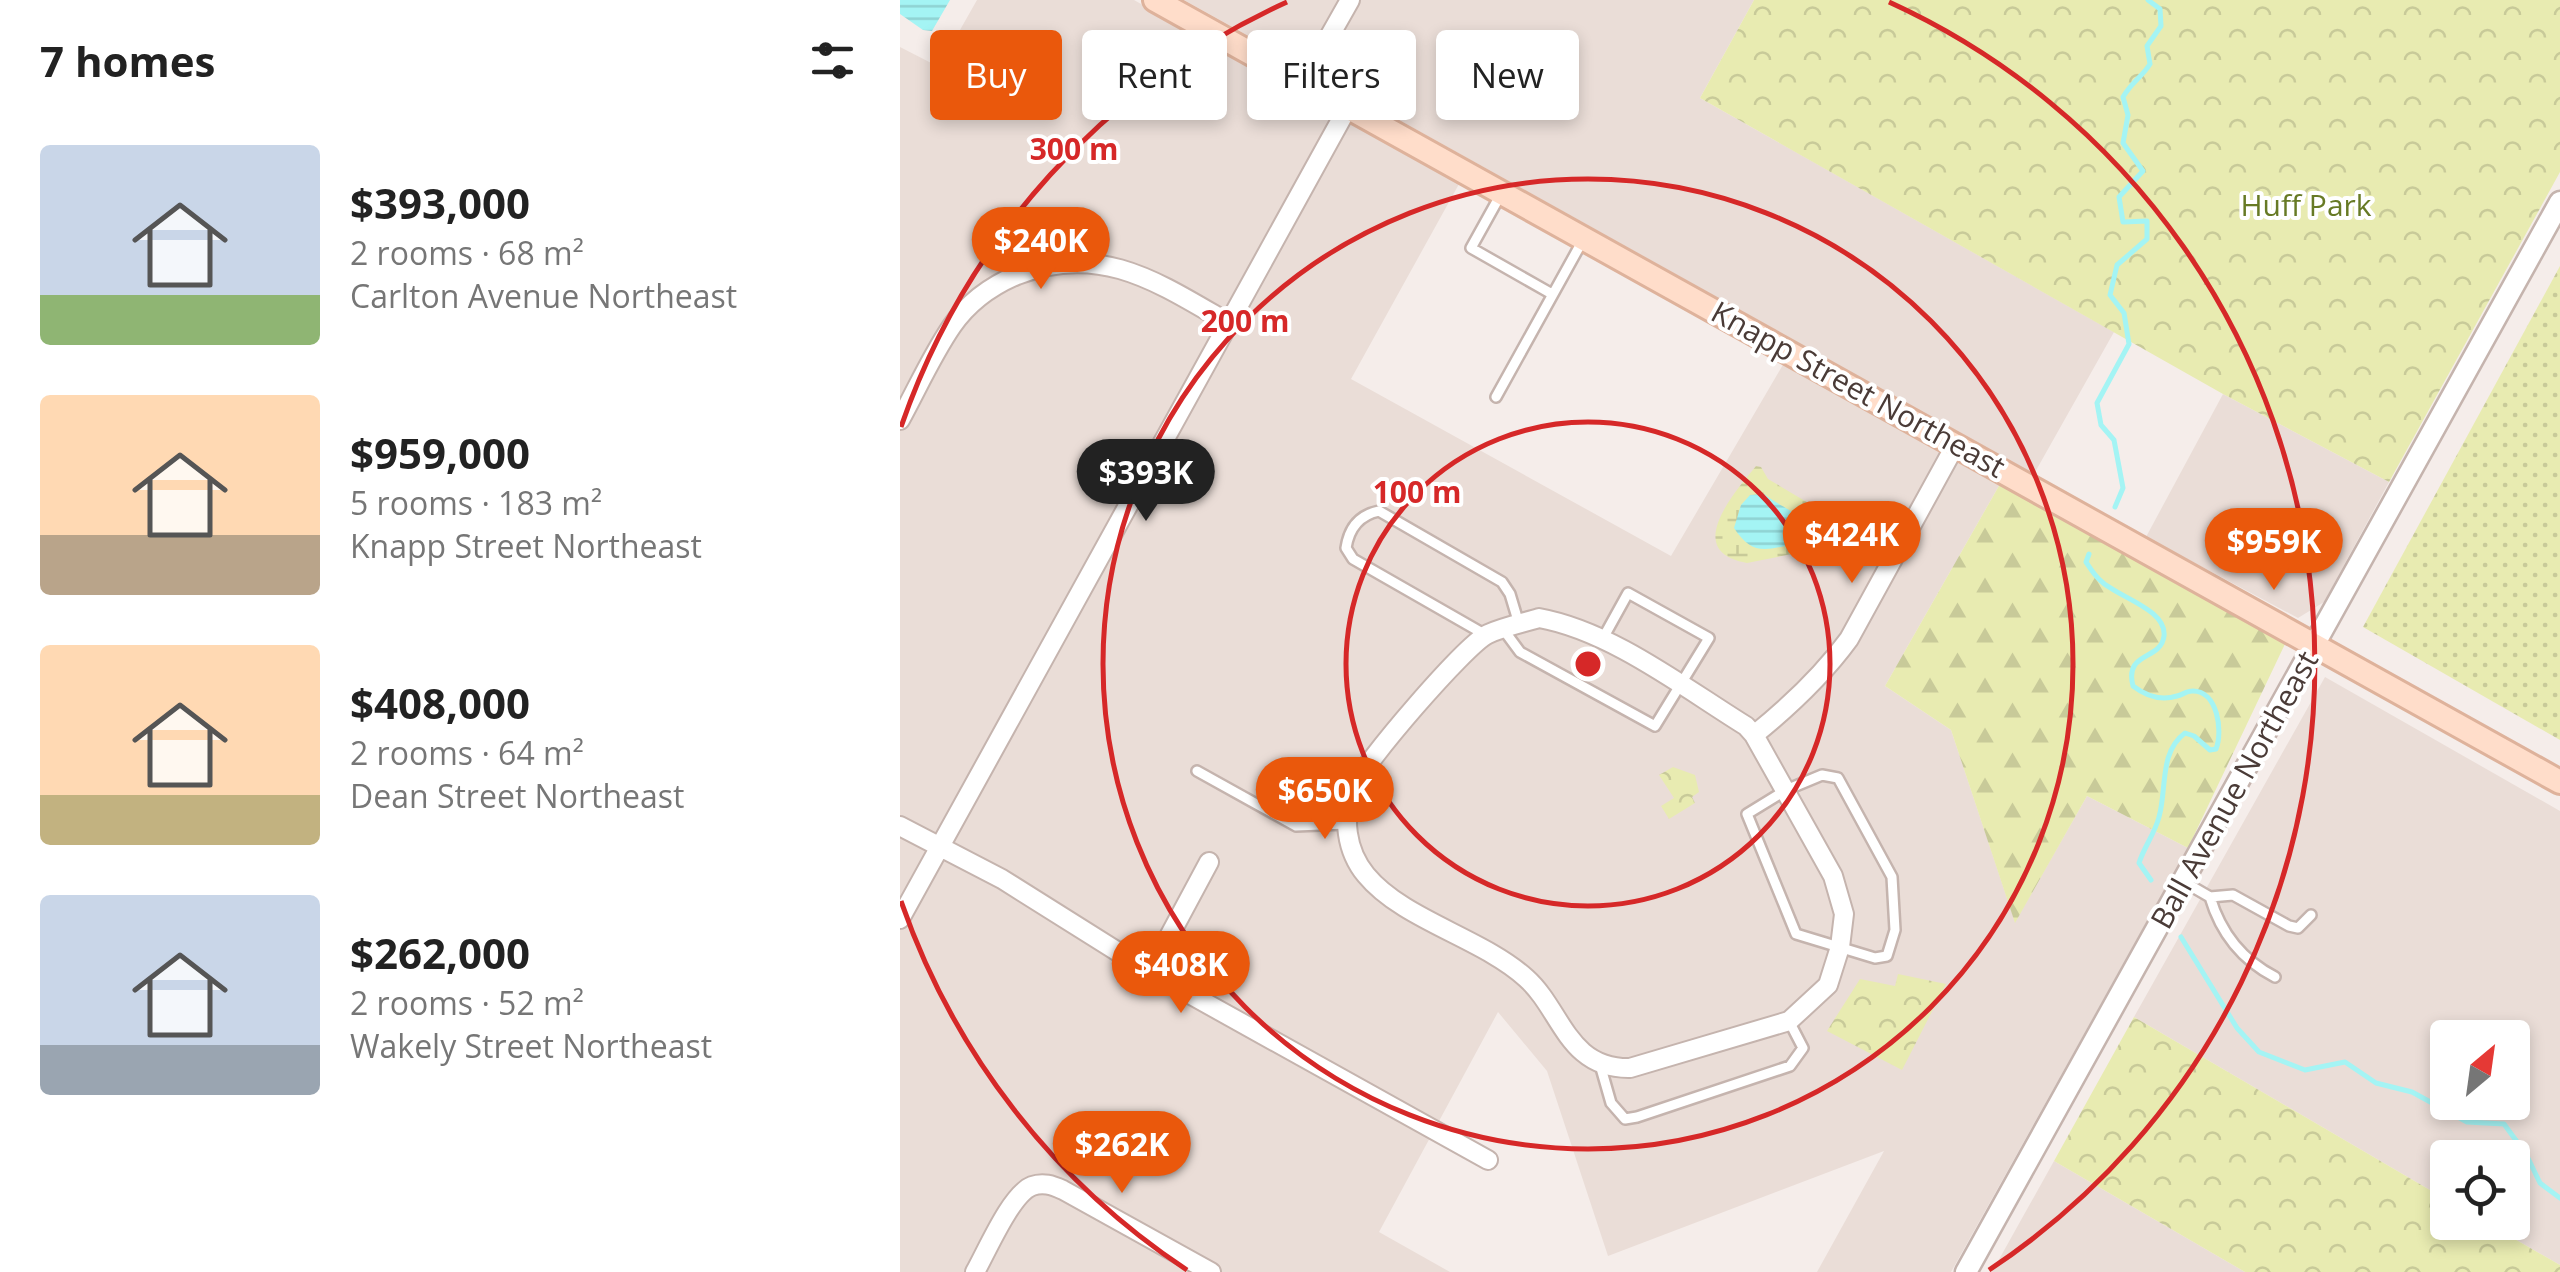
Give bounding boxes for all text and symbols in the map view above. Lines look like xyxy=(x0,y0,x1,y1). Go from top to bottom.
chip: Buy xyxy=(930,30,1062,120)
chip: Rent xyxy=(1082,30,1227,120)
chip: Filters xyxy=(1247,30,1416,120)
chip: New xyxy=(1436,30,1579,120)
text: 7 homes xyxy=(40,32,215,89)
icon: filters xyxy=(805,33,860,88)
text: 300 m xyxy=(1030,128,1118,169)
text: $393,000 xyxy=(350,174,530,231)
park label: Huff Park xyxy=(2240,184,2372,225)
icon: home xyxy=(120,185,240,305)
pin: $240K xyxy=(971,207,1111,292)
text: $240K xyxy=(994,218,1088,261)
text: 2 rooms · 68 m² xyxy=(350,231,584,274)
text: Carlton Avenue Northeast xyxy=(350,274,737,317)
street label: Knapp Street Northeast xyxy=(1704,291,2013,487)
text: 200 m xyxy=(1201,300,1289,341)
text: $959,000 xyxy=(350,424,530,481)
icon: home xyxy=(120,435,240,555)
pin: $393K xyxy=(1076,439,1216,524)
text: $393K xyxy=(1099,450,1193,493)
text: 100 m xyxy=(1373,471,1461,512)
text: 5 rooms · 183 m² xyxy=(350,481,602,524)
pin: $424K xyxy=(1782,501,1922,586)
pin: $959K xyxy=(2204,508,2344,593)
text: $424K xyxy=(1805,512,1899,555)
text: $959K xyxy=(2227,519,2321,562)
text: Knapp Street Northeast xyxy=(350,524,702,567)
street label: Ball Avenue Northeast xyxy=(2140,643,2327,936)
centre of rings xyxy=(1570,646,1606,682)
text: $408,000 xyxy=(350,674,530,731)
icon: home xyxy=(120,685,240,805)
text: 2 rooms · 64 m² xyxy=(350,731,584,774)
pin: $650K xyxy=(1255,757,1395,842)
text: $650K xyxy=(1278,768,1372,811)
text: Dean Street Northeast xyxy=(350,774,684,817)
text: $262,000 xyxy=(350,924,530,981)
pin: $408K xyxy=(1111,931,1251,1016)
icon: home xyxy=(120,935,240,1055)
text: $408K xyxy=(1134,942,1228,985)
text: 2 rooms · 52 m² xyxy=(350,981,584,1024)
north arrow xyxy=(2430,1020,2530,1120)
map controls xyxy=(2430,1020,2530,1240)
text: Wakely Street Northeast xyxy=(350,1024,712,1067)
pin: $262K xyxy=(1052,1111,1192,1196)
text: $262K xyxy=(1075,1122,1169,1165)
button: locate xyxy=(2430,1140,2530,1240)

